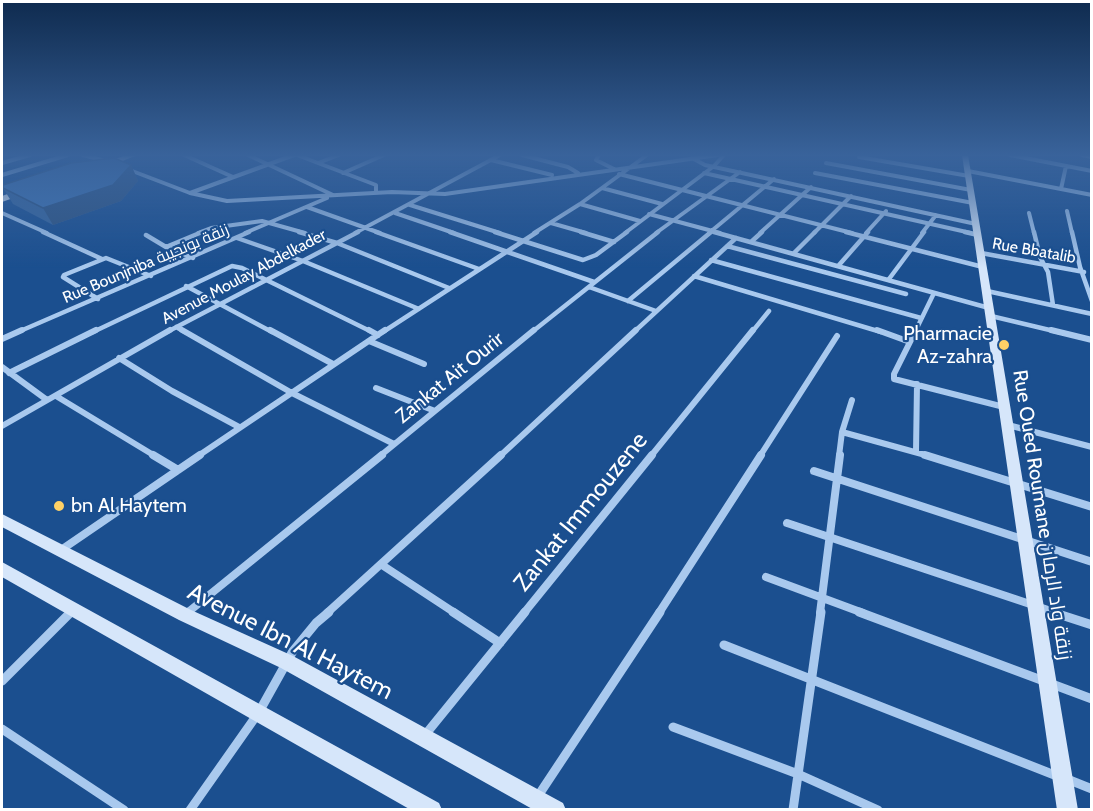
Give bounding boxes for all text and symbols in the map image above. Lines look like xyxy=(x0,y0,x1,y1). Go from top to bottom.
street label: Rue Bounjniba زنقة بونجيبة xyxy=(60,220,232,308)
street label: Avenue Moulay Abdelkader xyxy=(158,225,330,329)
street label: Rue Bbatalib xyxy=(991,234,1077,268)
place label: Pharmacie Az-zahra xyxy=(903,322,992,369)
street label: Zankat Ait Ourir xyxy=(391,327,509,429)
marker: Pharmacie Az-zahra xyxy=(997,338,1011,352)
street label: Rue Oued Roumane زنقة واد الرمان xyxy=(1007,368,1077,662)
street label: Zankat Immouzene xyxy=(508,427,654,597)
place label: bn Al Haytem xyxy=(71,494,187,518)
marker: bn Al Haytem xyxy=(52,499,66,513)
street label: Avenue Ibn Al Haytem xyxy=(183,578,397,706)

